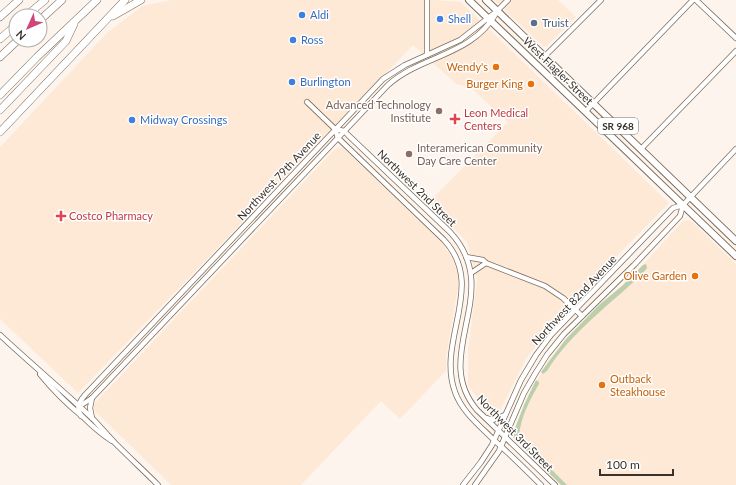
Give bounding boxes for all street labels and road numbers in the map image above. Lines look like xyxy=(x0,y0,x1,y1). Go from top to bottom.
street label: West Flagler Street xyxy=(521,34,596,107)
road number: SR 968 xyxy=(598,118,638,134)
street label: Northwest 79th Avenue xyxy=(234,129,323,223)
street label: Northwest 2nd Street xyxy=(375,147,460,229)
street label: Northwest 82nd Avenue xyxy=(529,252,619,347)
street label: Northwest 3rd Street xyxy=(475,392,556,474)

